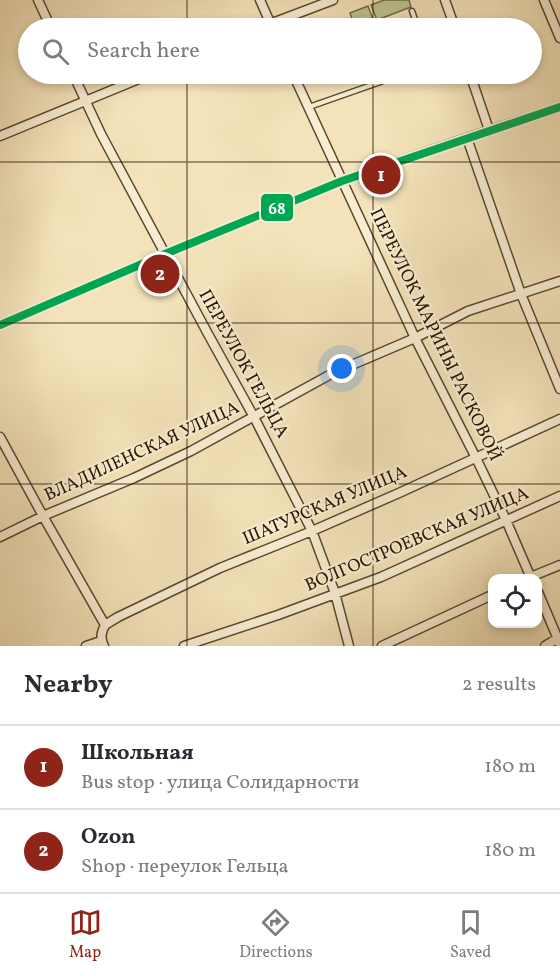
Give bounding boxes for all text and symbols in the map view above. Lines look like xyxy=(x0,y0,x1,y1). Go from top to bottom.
search box xyxy=(18,18,542,84)
icon: search xyxy=(39,35,72,68)
text: Search here xyxy=(87,36,200,67)
pin: 1 xyxy=(362,152,400,198)
line badge: 68 xyxy=(260,193,294,222)
text: 68 xyxy=(268,199,286,221)
street label: ПЕРЕУЛОК МАРИНЫ РАСКОВОЙ xyxy=(363,204,507,466)
pin: 2 xyxy=(140,252,180,296)
street label: ПЕРЕУЛОК ГЕЛЬЦА xyxy=(192,285,294,443)
your location xyxy=(327,354,356,383)
street label: ВЛАДИЛЕНСКАЯ УЛИЦА xyxy=(40,396,244,508)
street label: ШАТУРСКАЯ УЛИЦА xyxy=(239,460,411,552)
street label: ВОЛГОСТРОЕВСКАЯ УЛИЦА xyxy=(301,481,533,599)
map controls xyxy=(488,574,542,628)
button: locate xyxy=(488,574,542,628)
text: Nearby xyxy=(24,667,113,703)
text: 2 results xyxy=(462,671,536,699)
text: Школьная xyxy=(81,738,194,769)
text: 1 xyxy=(39,753,48,781)
text: 180 m xyxy=(484,753,536,781)
text: Bus stop · улица Солидарности xyxy=(81,769,359,797)
text: Ozon xyxy=(81,822,136,853)
text: 2 xyxy=(38,837,49,865)
text: 180 m xyxy=(484,837,536,865)
text: Shop · переулок Гельца xyxy=(81,853,289,881)
tab: Map xyxy=(69,906,102,964)
tab: Directions xyxy=(239,906,313,964)
tab: Saved xyxy=(450,906,491,964)

